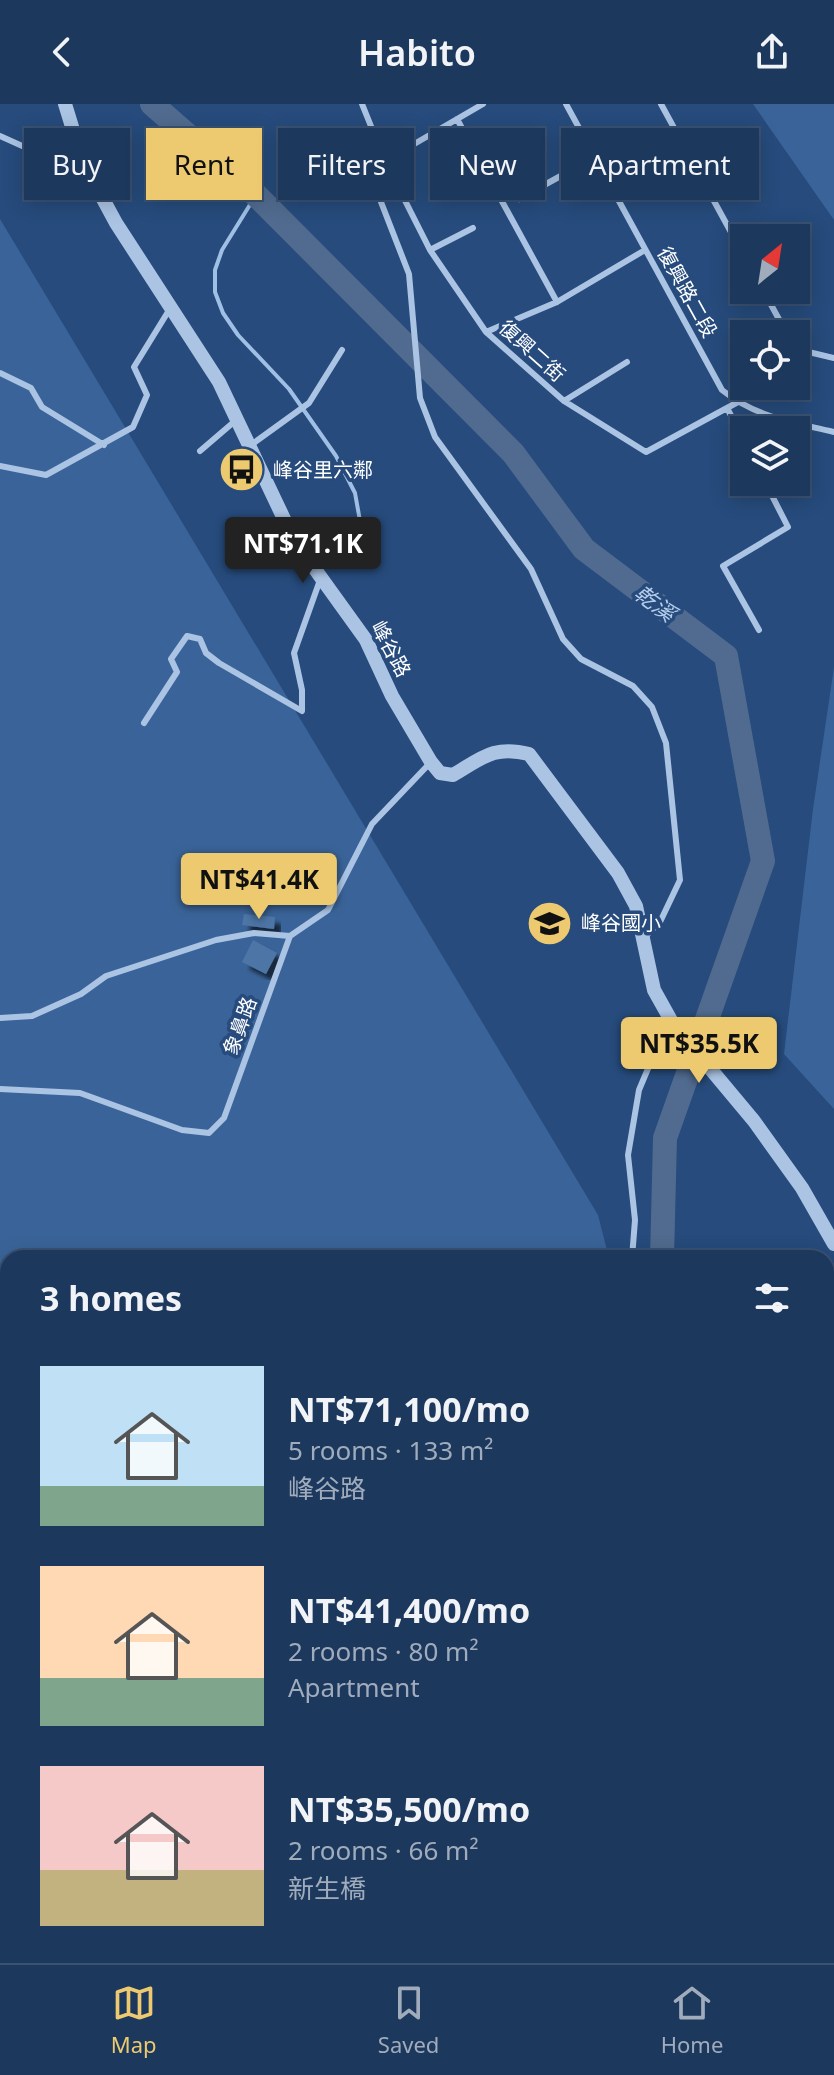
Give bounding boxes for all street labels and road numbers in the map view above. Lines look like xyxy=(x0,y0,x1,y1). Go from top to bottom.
street label: 復興路二段 xyxy=(651,241,723,342)
street label: 復興二街 xyxy=(494,314,571,387)
street label: 峰谷路 xyxy=(365,616,417,682)
street label: 象鼻路 xyxy=(217,993,262,1059)

